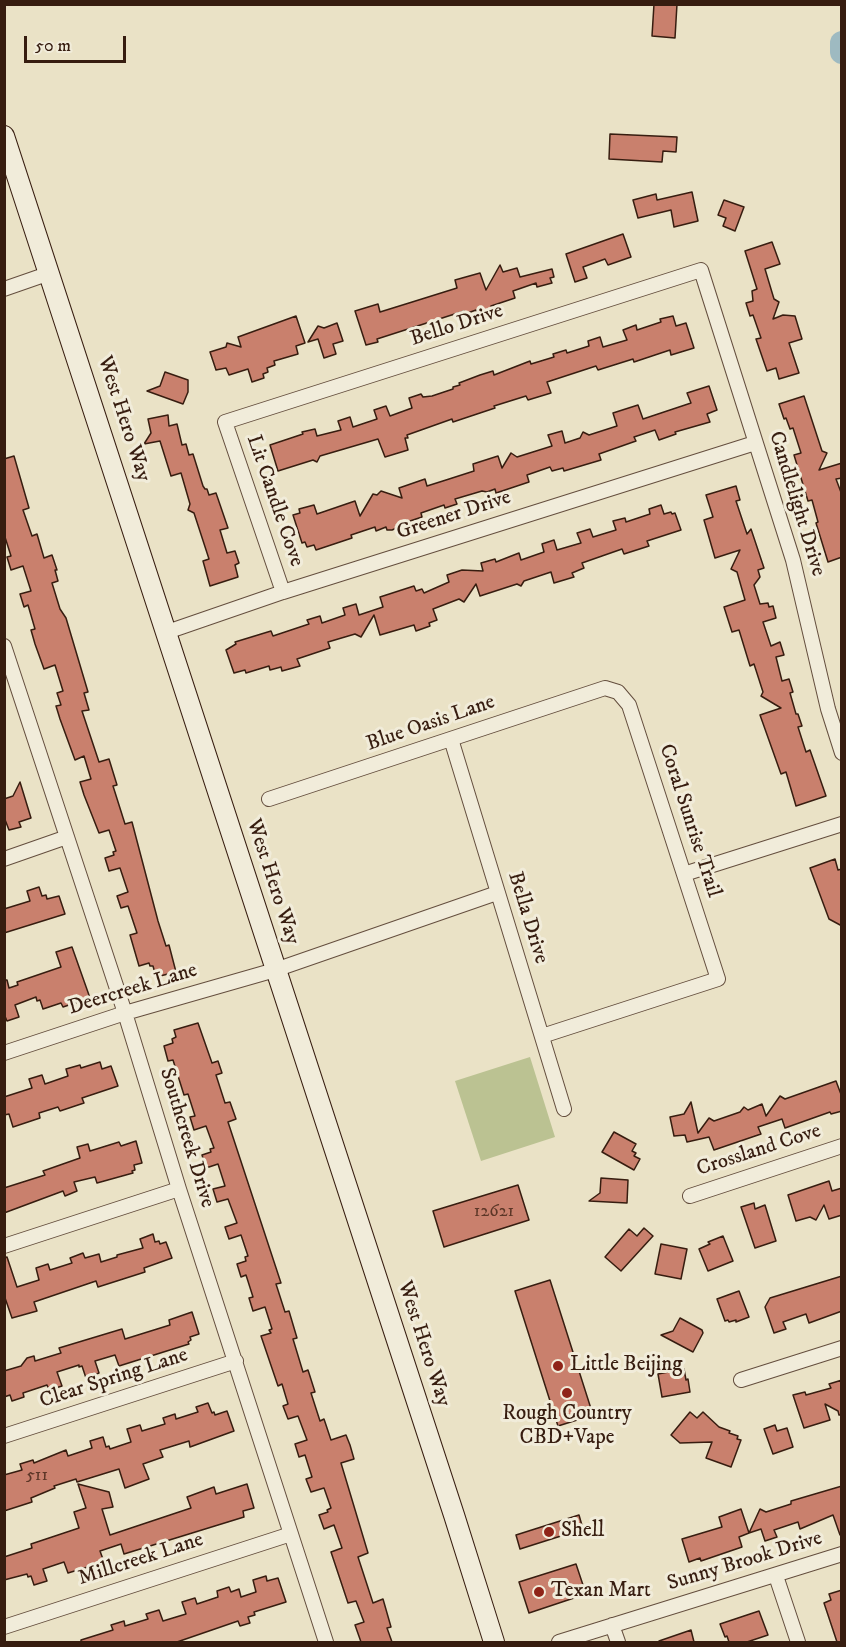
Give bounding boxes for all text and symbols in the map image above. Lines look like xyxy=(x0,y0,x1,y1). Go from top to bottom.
scale bar xyxy=(27,24,129,62)
text: 50 m xyxy=(35,35,71,57)
street label: Bello Drive xyxy=(407,299,507,353)
street label: West Hero Way xyxy=(91,353,155,485)
street label: Candlelight Drive xyxy=(762,429,830,579)
street label: Lit Candle Cove xyxy=(240,432,308,570)
street label: Greener Drive xyxy=(394,486,514,546)
street label: Blue Oasis Lane xyxy=(363,690,499,758)
street label: Coral Sunrise Trail xyxy=(652,741,726,901)
street label: West Hero Way xyxy=(240,816,304,948)
street label: Bella Drive xyxy=(501,869,553,967)
street label: Deercreek Lane xyxy=(65,958,201,1022)
street label: Southcreek Drive xyxy=(153,1065,219,1211)
street label: Crossland Cove xyxy=(694,1119,824,1183)
house number: 12621 xyxy=(474,1201,514,1223)
street label: West Hero Way xyxy=(391,1278,455,1410)
street label: Clear Spring Lane xyxy=(37,1343,191,1415)
place label: Little Beijing xyxy=(570,1353,682,1379)
marker: Little Beijing xyxy=(551,1359,565,1373)
marker: Rough Country CBD+Vape xyxy=(560,1386,574,1400)
place label: Rough Country CBD+Vape xyxy=(502,1402,632,1452)
house number: 511 xyxy=(26,1465,48,1487)
place label: Shell xyxy=(561,1519,604,1545)
marker: Shell xyxy=(542,1525,556,1539)
street label: Sunny Brook Drive xyxy=(665,1526,825,1598)
street label: Millcreek Lane xyxy=(75,1528,207,1592)
place label: Texan Mart xyxy=(551,1579,651,1605)
marker: Texan Mart xyxy=(532,1585,546,1599)

